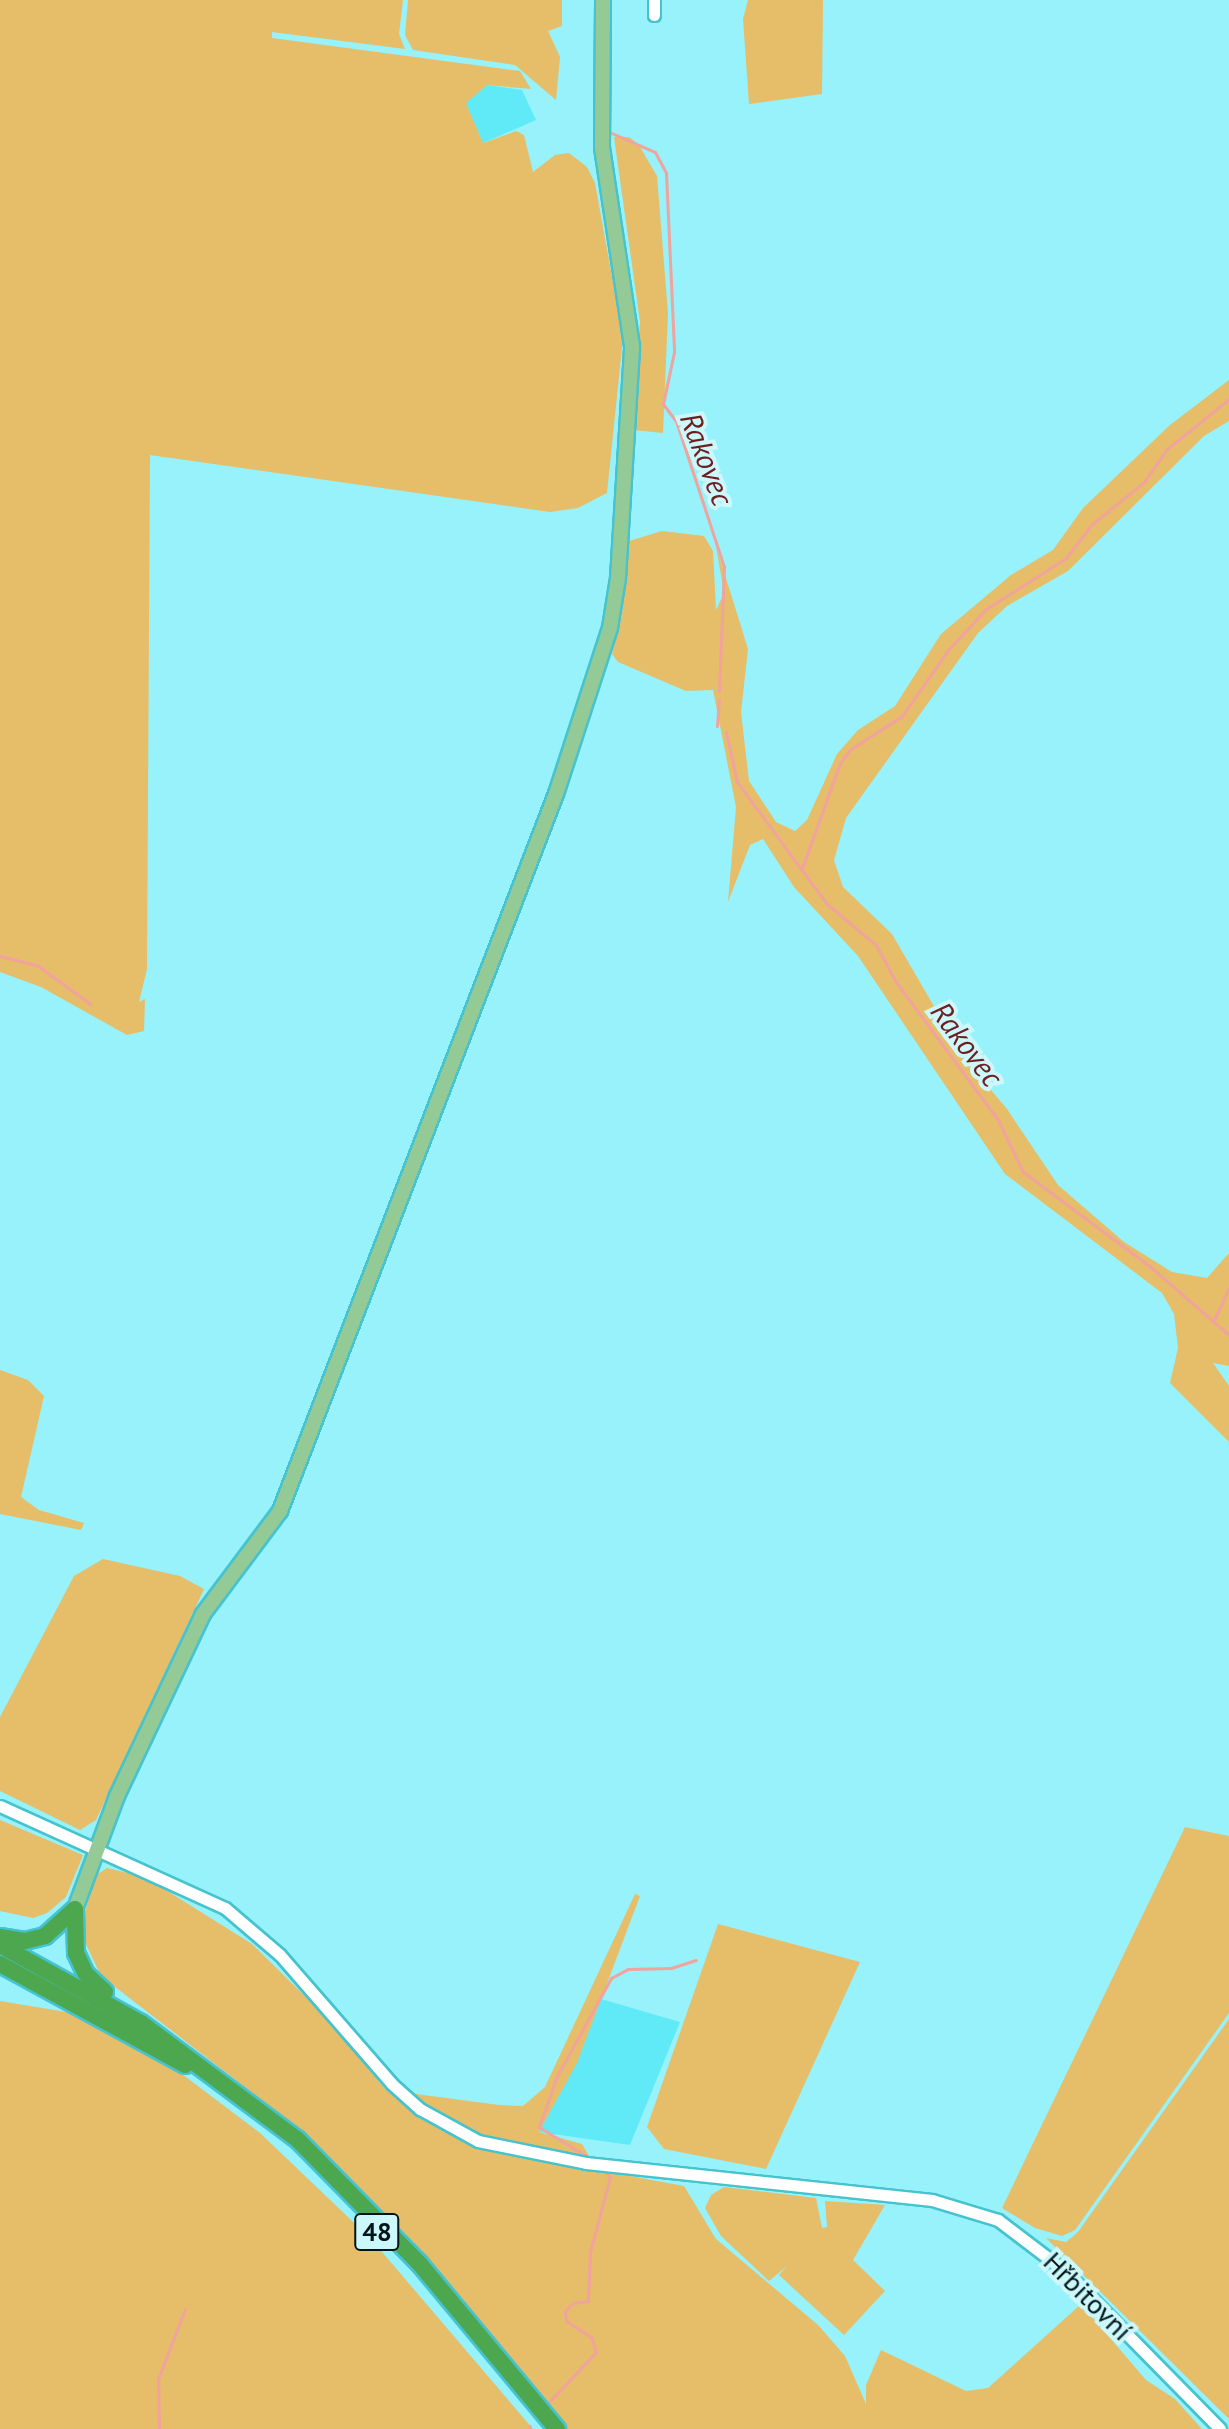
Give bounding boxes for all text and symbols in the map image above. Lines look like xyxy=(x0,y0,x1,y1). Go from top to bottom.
water label: Rakovec xyxy=(673,407,741,511)
water label: Rakovec xyxy=(923,994,1011,1094)
road number: 48 xyxy=(353,2210,401,2254)
street label: Hřbitovní xyxy=(1037,2245,1139,2347)

